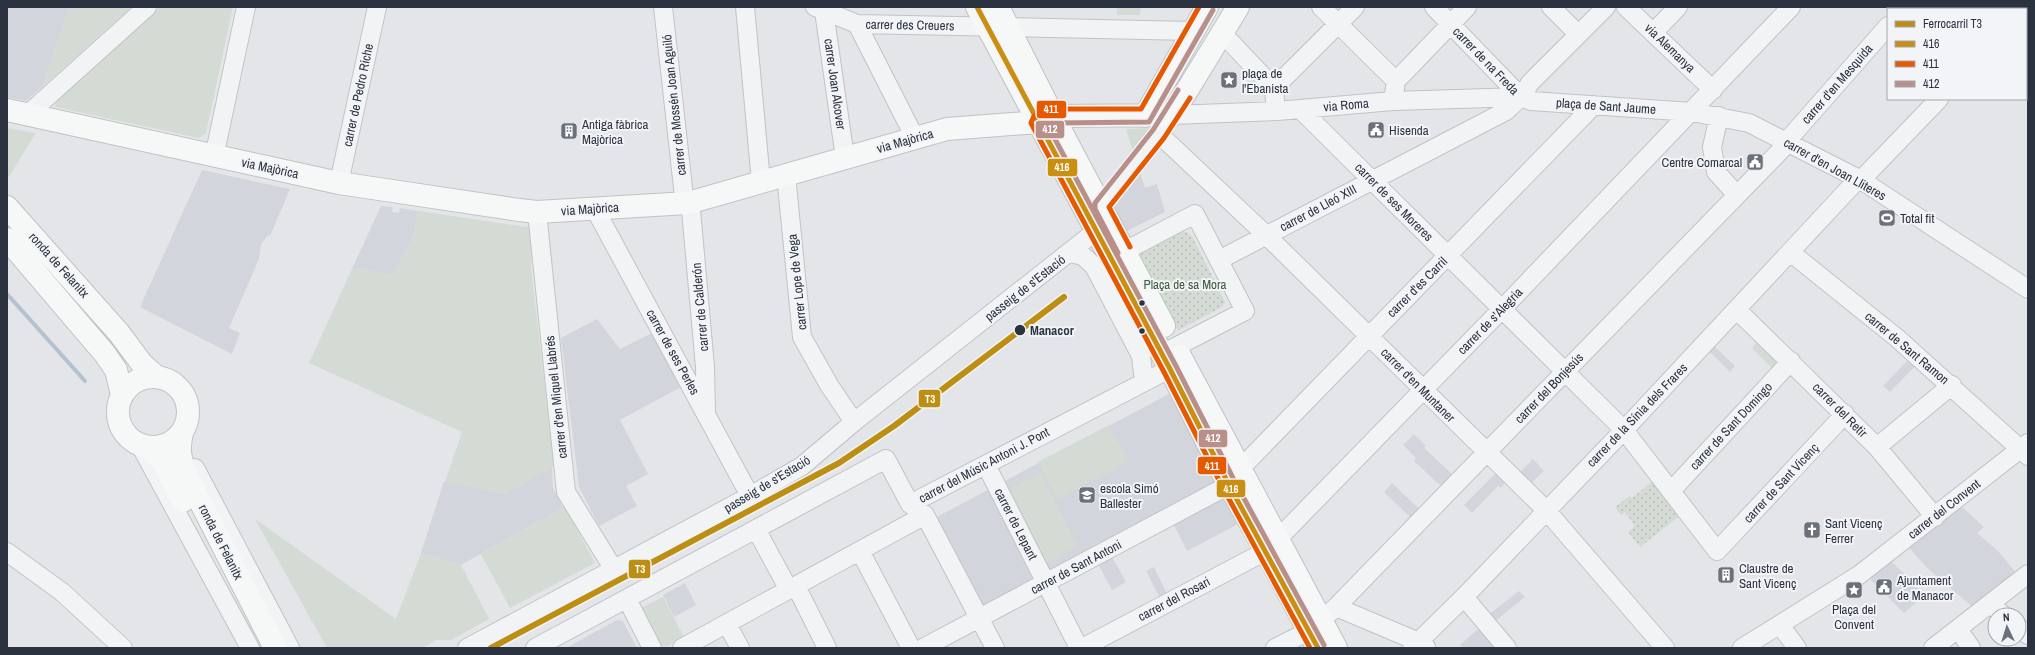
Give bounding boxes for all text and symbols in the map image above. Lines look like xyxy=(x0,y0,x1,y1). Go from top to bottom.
legend xyxy=(1887,8,2027,100)
street label: carrer des Creuers xyxy=(865,16,955,34)
text: Ferrocarril T3 xyxy=(1923,16,1982,32)
street label: via Alemanya xyxy=(1641,20,1699,76)
street label: carrer de na Freda xyxy=(1449,23,1523,99)
street label: carrer de Mossén Joan Aguiló xyxy=(658,34,690,176)
text: 416 xyxy=(1923,36,1939,52)
street label: carrer Joan Alcover xyxy=(820,37,850,131)
street label: carrer d'en Mesquida xyxy=(1798,40,1876,127)
street label: carrer de Pedro Riche xyxy=(339,42,377,148)
text: 411 xyxy=(1923,56,1939,72)
place label: plaça de l'Ebanista xyxy=(1242,65,1289,97)
place icon: plaça de l'Ebanista xyxy=(1219,70,1239,90)
text: 412 xyxy=(1923,76,1939,92)
street label: plaça de Sant Jaume xyxy=(1555,94,1657,118)
street label: via Roma xyxy=(1323,95,1370,115)
line badge: 411 xyxy=(1036,100,1067,119)
text: 411 xyxy=(1044,102,1058,116)
place label: Antiga fàbrica Majòrica xyxy=(581,116,648,148)
line badge: 412 xyxy=(1035,120,1065,139)
public building icon: Hisenda xyxy=(1366,120,1386,140)
building icon: Antiga fàbrica Majòrica xyxy=(559,121,579,141)
text: 412 xyxy=(1042,122,1058,136)
place label: Hisenda xyxy=(1389,122,1429,139)
street label: via Majòrica xyxy=(875,125,935,157)
street label: carrer d'en Joan Lliteres xyxy=(1781,134,1889,204)
public building icon: Centre Comarcal xyxy=(1745,152,1765,172)
street label: via Majòrica xyxy=(240,154,300,182)
place label: Centre Comarcal xyxy=(1661,154,1742,171)
line badge: 416 xyxy=(1047,158,1078,177)
street label: carrer de ses Moreres xyxy=(1351,159,1437,245)
text: 416 xyxy=(1054,160,1070,174)
street label: carrer de Lleó XIII xyxy=(1277,181,1359,235)
street label: via Majòrica xyxy=(560,198,620,220)
sports icon: Total fit xyxy=(1877,208,1897,228)
place label: Total fit xyxy=(1900,210,1934,227)
street label: ronda de Felanitx xyxy=(25,229,93,302)
street label: carrer Lope de Vega xyxy=(783,233,811,331)
street label: passeig de s'Estació xyxy=(981,251,1069,325)
street label: carrer d'es Carril xyxy=(1383,253,1451,321)
street label: carrer de Calderón xyxy=(688,262,712,352)
park label: Plaça de sa Mora xyxy=(1144,276,1227,293)
street label: carrer de s'Alegria xyxy=(1454,284,1526,358)
unlabelled marker xyxy=(1137,298,1147,308)
street label: carrer de ses Perles xyxy=(642,306,704,398)
street label: carrer de Sant Ramon xyxy=(1861,308,1953,388)
place label: Manacor xyxy=(1030,322,1075,339)
marker: Manacor xyxy=(1013,323,1027,337)
unlabelled marker xyxy=(1137,326,1147,336)
street label: carrer d'en Miquel Llabrés xyxy=(541,335,571,459)
street label: carrer d'en Muntaner xyxy=(1377,344,1459,426)
street label: carrer del Bonjesús xyxy=(1511,349,1587,427)
street label: carrer de la Sínia dels Frares xyxy=(1583,359,1691,471)
street label: carrer de Sant Domingo xyxy=(1686,379,1776,473)
street label: carrer del Retir xyxy=(1809,379,1871,441)
line badge: T3 xyxy=(918,389,941,408)
text: T3 xyxy=(925,392,935,406)
street label: carrer del Músic Antoni J. Pont xyxy=(916,423,1052,507)
line badge: 412 xyxy=(1198,429,1228,448)
text: 412 xyxy=(1205,431,1221,445)
street label: carrer de Sant Vicenç xyxy=(1740,440,1822,526)
street label: passeig de s'Estació xyxy=(721,451,813,517)
line badge: 411 xyxy=(1197,456,1227,475)
text: 411 xyxy=(1205,459,1219,473)
street label: carrer del Convent xyxy=(1904,475,1984,543)
line badge: 416 xyxy=(1216,479,1246,498)
place label: escola Simó Ballester xyxy=(1100,480,1159,512)
text: 416 xyxy=(1223,482,1239,496)
street label: carrer de Lepant xyxy=(991,485,1041,563)
school or university icon: escola Simó Ballester xyxy=(1077,485,1097,505)
street label: ronda de Felanitx xyxy=(195,501,248,583)
place label: Sant Vicenç Ferrer xyxy=(1825,515,1882,547)
church icon: Sant Vicenç Ferrer xyxy=(1802,520,1822,540)
street label: carrer de Sant Antoni xyxy=(1028,536,1124,598)
line badge: T3 xyxy=(628,559,651,579)
place label: Claustre de Sant Vicenç xyxy=(1739,560,1796,592)
text: T3 xyxy=(635,562,645,576)
building icon: Claustre de Sant Vicenç xyxy=(1716,565,1736,585)
place label: Ajuntament de Manacor xyxy=(1896,572,1954,604)
street label: carrer del Rosari xyxy=(1135,573,1213,625)
public building icon: Ajuntament de Manacor xyxy=(1874,577,1894,597)
place icon: Plaça del Convent xyxy=(1844,580,1864,600)
place label: Plaça del Convent xyxy=(1832,601,1876,633)
north arrow xyxy=(1987,607,2027,647)
text: N xyxy=(2003,610,2010,624)

